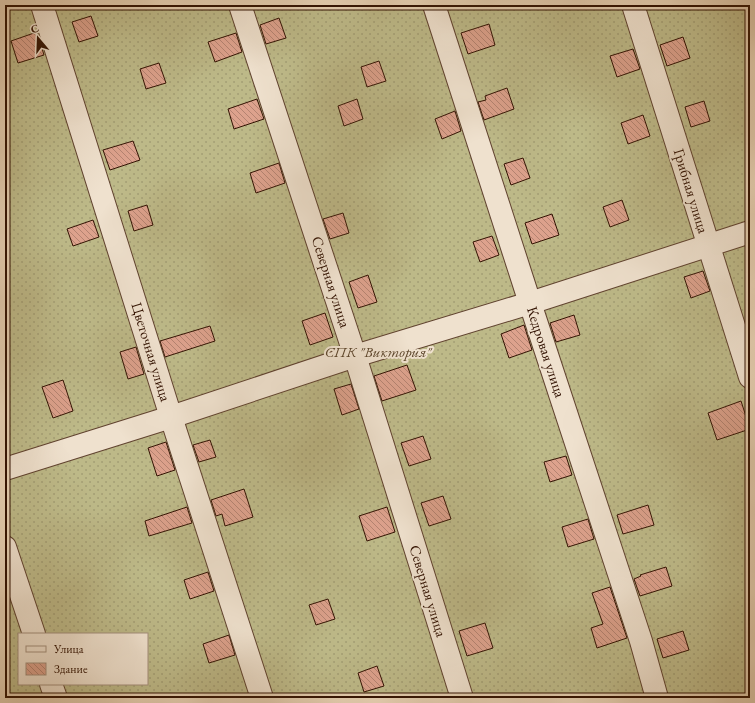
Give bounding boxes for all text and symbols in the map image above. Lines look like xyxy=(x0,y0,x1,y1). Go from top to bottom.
north arrow xyxy=(18,18,58,58)
text: С xyxy=(29,21,41,36)
street label: Грибная улица xyxy=(670,146,713,236)
street label: Северная улица xyxy=(308,234,355,330)
street label: Цветочная улица xyxy=(127,300,176,404)
street label: Кедровая улица xyxy=(523,304,570,400)
park label: СПК "Виктория" xyxy=(325,342,433,361)
street label: Северная улица xyxy=(406,543,451,639)
legend xyxy=(18,633,148,685)
text: Улица xyxy=(53,641,84,657)
text: Здание xyxy=(54,661,88,677)

